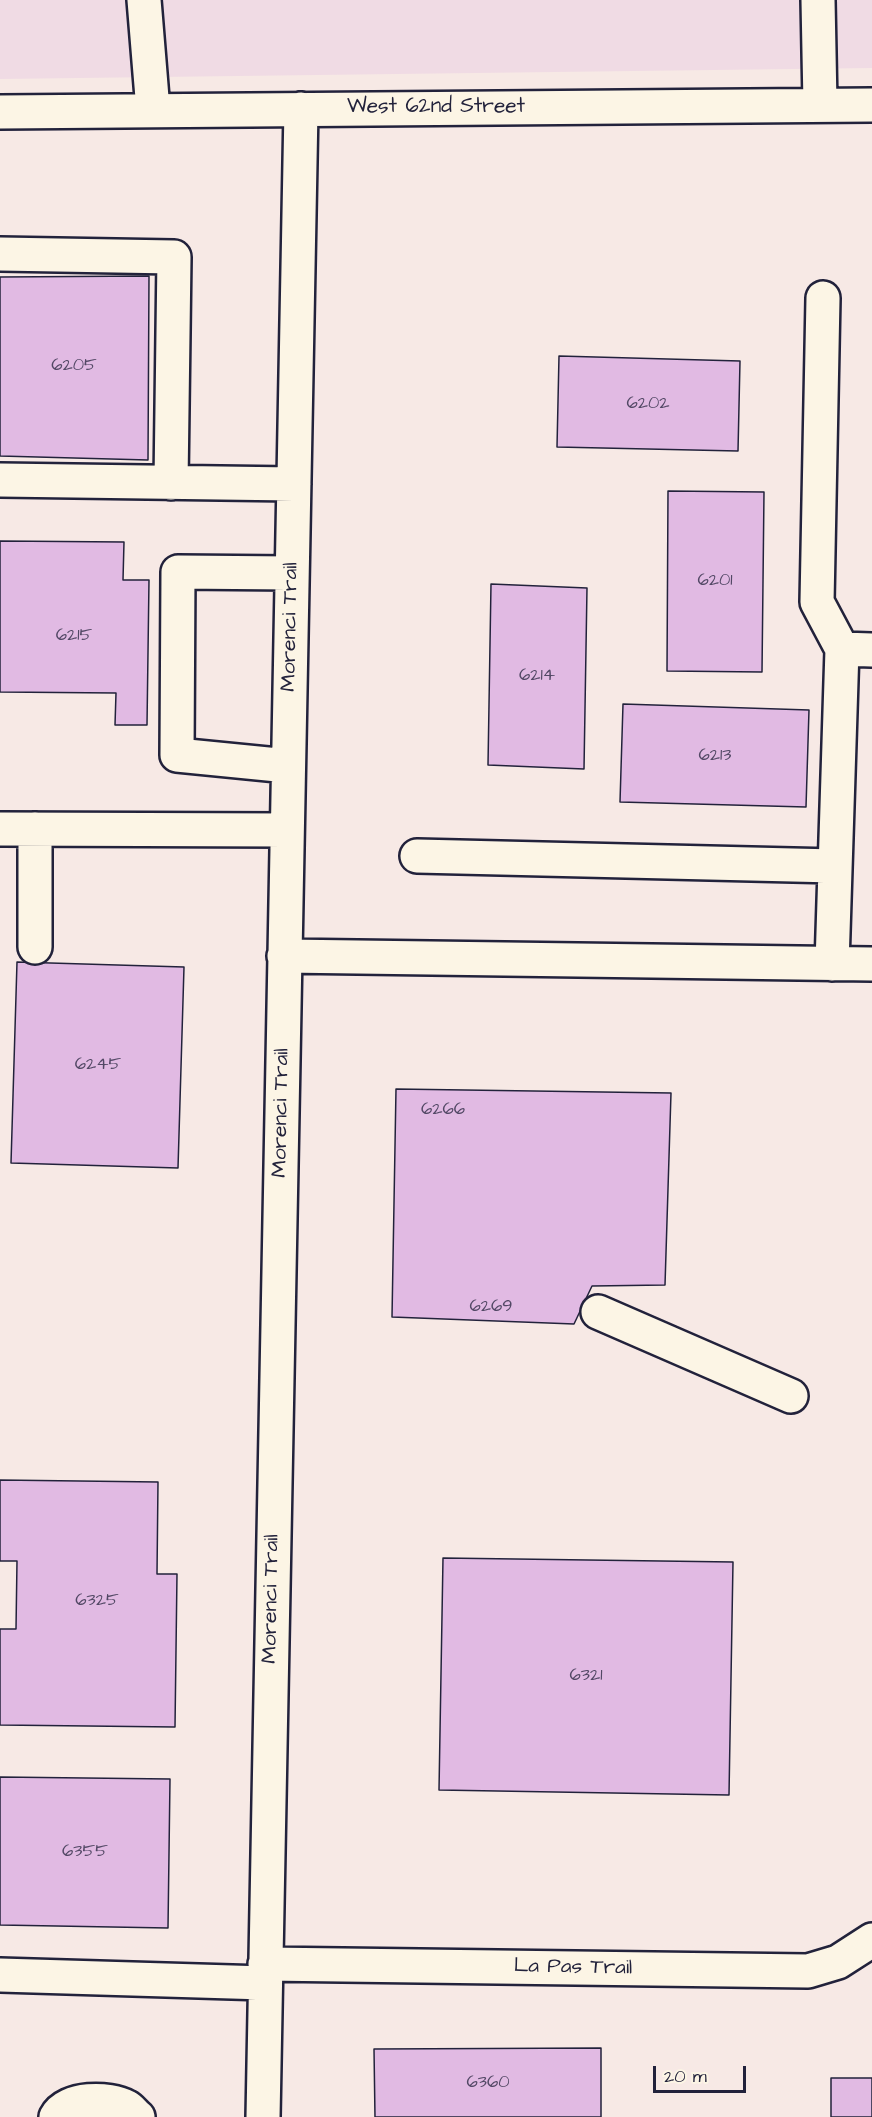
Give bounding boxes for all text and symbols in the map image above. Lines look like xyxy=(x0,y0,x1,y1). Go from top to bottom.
street label: West 62nd Street xyxy=(347,95,525,121)
house number: 6205 xyxy=(51,355,97,377)
house number: 6202 xyxy=(626,393,670,415)
street label: Morenci Trail xyxy=(277,562,305,692)
house number: 6201 xyxy=(697,570,733,592)
house number: 6215 xyxy=(56,625,92,647)
house number: 6214 xyxy=(519,665,555,687)
house number: 6213 xyxy=(698,745,732,767)
street label: Morenci Trail xyxy=(268,1048,296,1178)
house number: 6245 xyxy=(75,1054,121,1076)
house number: 6266 xyxy=(421,1099,465,1121)
house number: 6269 xyxy=(469,1296,513,1318)
street label: Morenci Trail xyxy=(258,1534,286,1664)
house number: 6325 xyxy=(75,1590,119,1612)
house number: 6321 xyxy=(569,1665,603,1687)
house number: 6355 xyxy=(62,1841,108,1863)
street label: La Pas Trail xyxy=(514,1954,632,1982)
scale bar xyxy=(656,2054,749,2092)
text: 20 m xyxy=(664,2064,707,2089)
house number: 6360 xyxy=(466,2072,510,2094)

